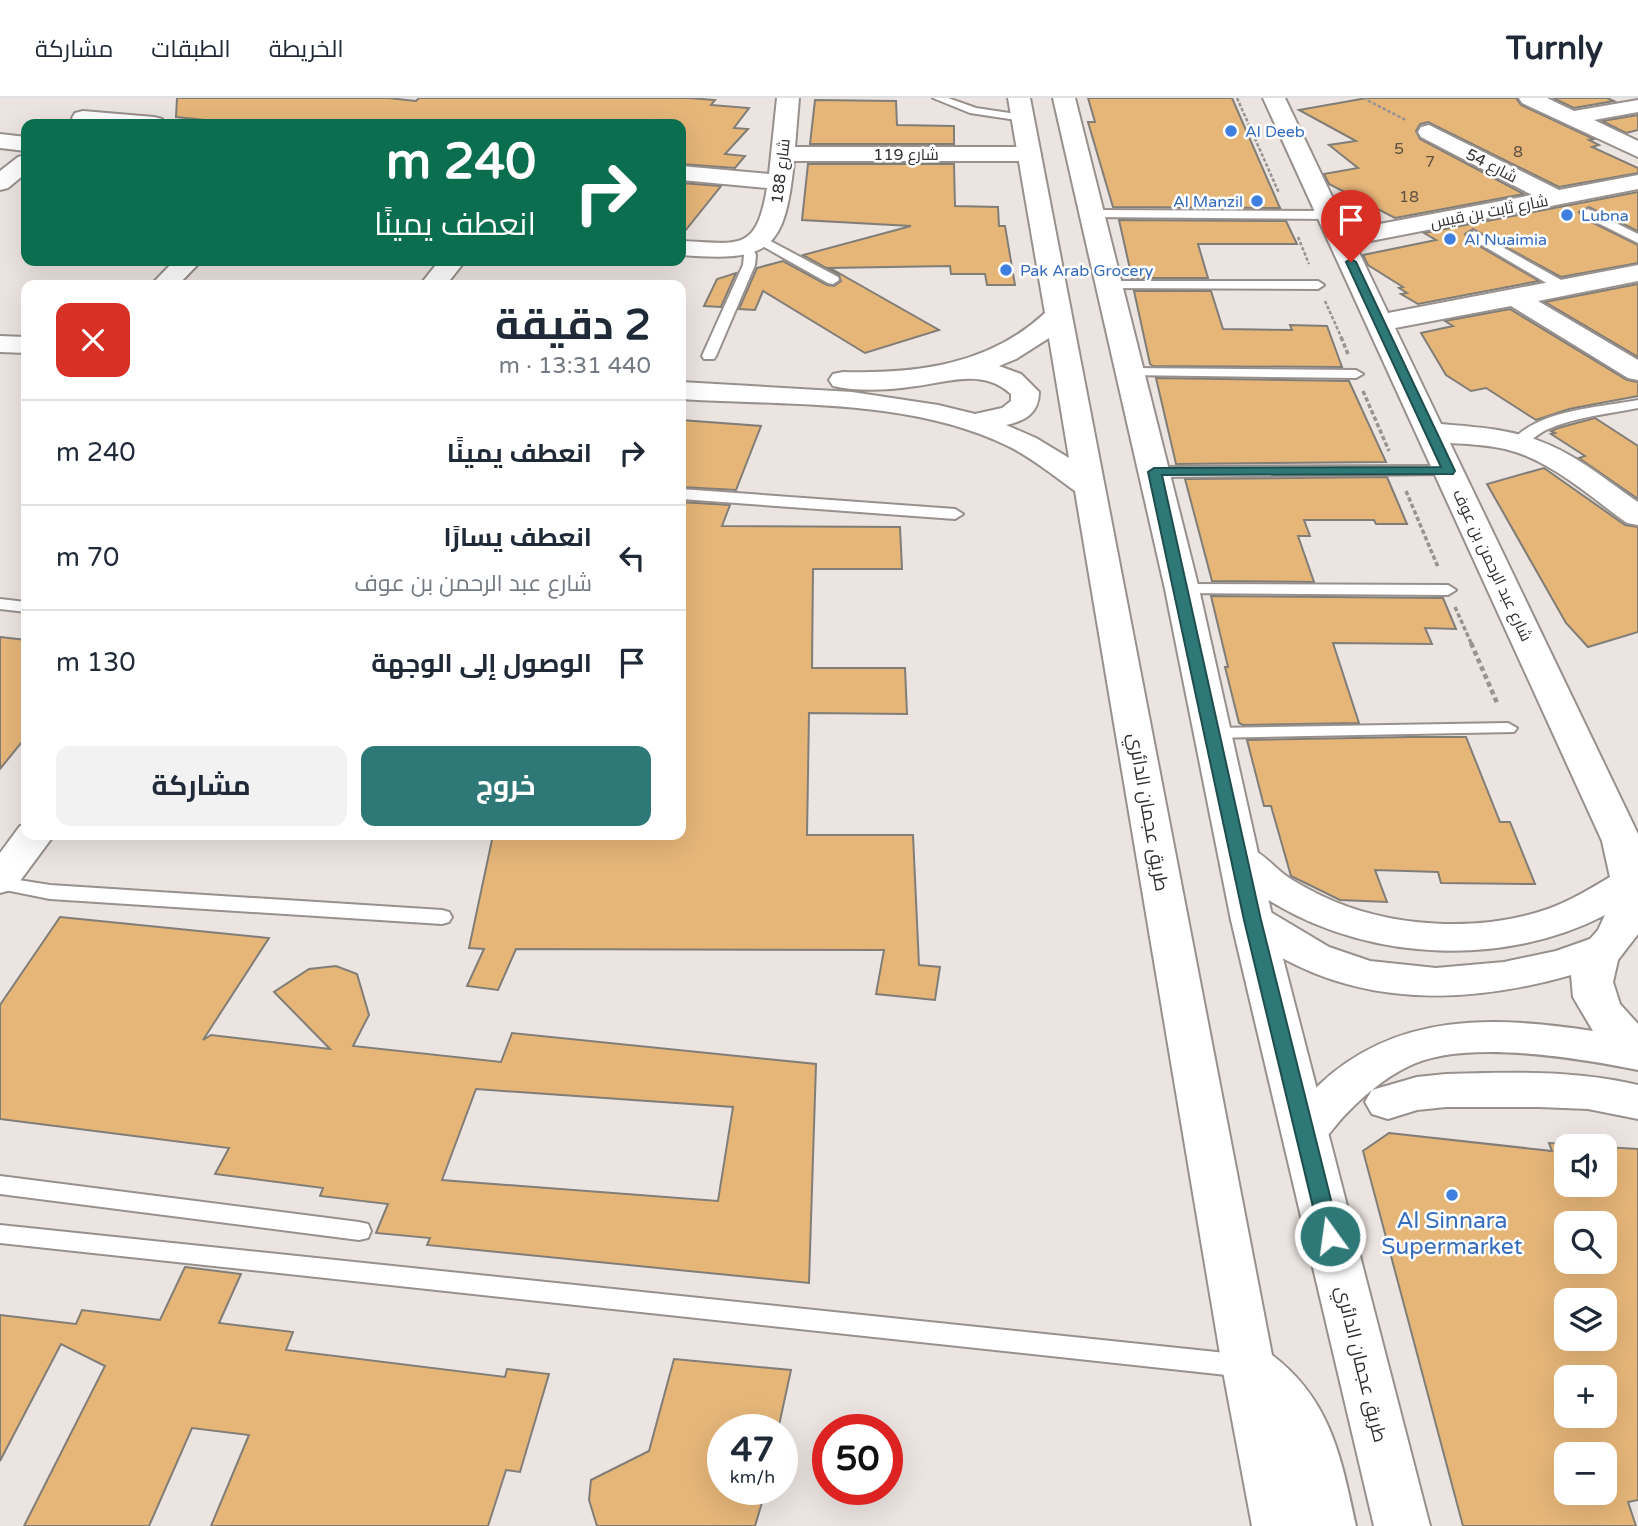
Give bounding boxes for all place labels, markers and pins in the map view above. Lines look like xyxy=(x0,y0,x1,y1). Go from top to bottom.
place label: Al Deeb xyxy=(1245,122,1305,142)
marker: Al Deeb xyxy=(1223,123,1239,139)
pin xyxy=(1321,190,1381,262)
place label: Al Manzil xyxy=(1173,192,1243,212)
marker: Al Manzil xyxy=(1249,193,1265,209)
place label: Lubna xyxy=(1581,206,1629,226)
marker: Lubna xyxy=(1559,207,1575,223)
place label: Al Nuaimia xyxy=(1464,230,1547,250)
marker: Al Nuaimia xyxy=(1442,231,1458,247)
place label: Pak Arab Grocery xyxy=(1020,261,1154,281)
marker: Pak Arab Grocery xyxy=(998,262,1014,278)
marker: Al Sinnara Supermarket xyxy=(1444,1187,1460,1203)
place label: Al Sinnara Supermarket xyxy=(1381,1207,1523,1261)

